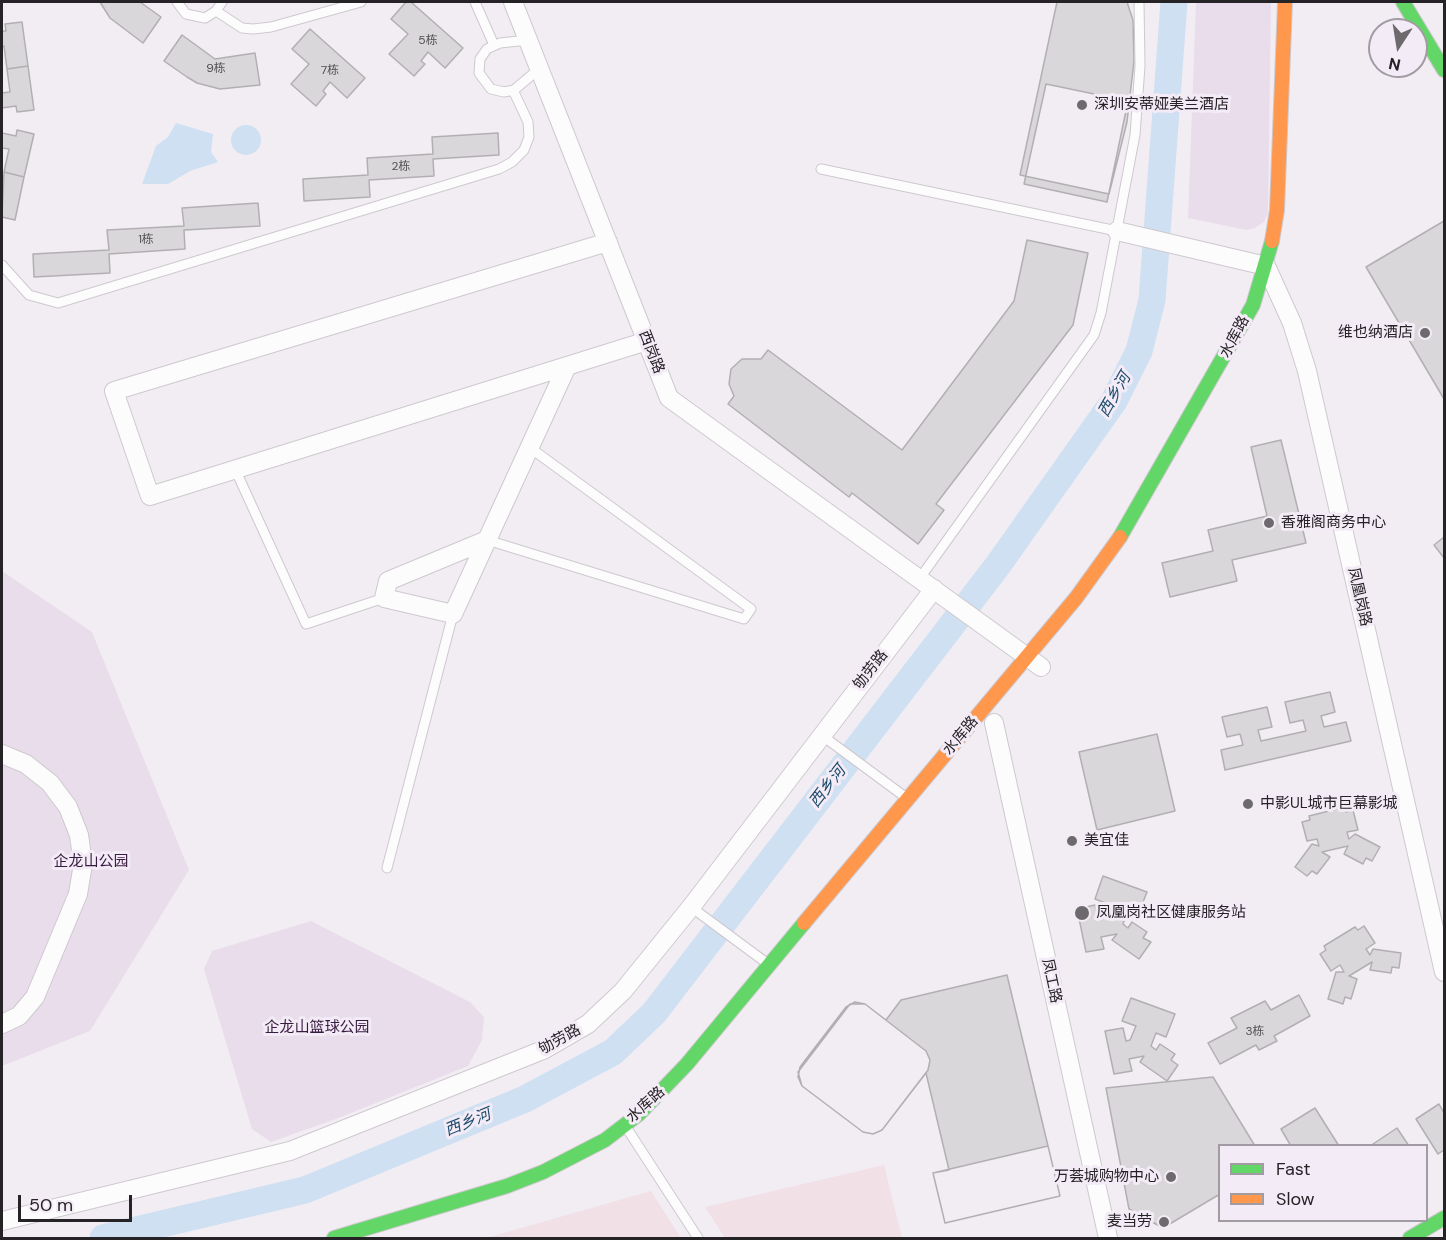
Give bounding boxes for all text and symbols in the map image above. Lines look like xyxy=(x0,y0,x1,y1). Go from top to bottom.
north arrow xyxy=(1368,18,1428,78)
house number: 5栋 xyxy=(418,34,438,48)
text: N xyxy=(1387,53,1402,76)
house number: 9栋 xyxy=(206,62,226,76)
house number: 7栋 xyxy=(321,64,339,78)
place label: 深圳安蒂娅美兰酒店 xyxy=(1094,96,1229,114)
marker: 深圳安蒂娅美兰酒店 xyxy=(1075,98,1089,112)
house number: 2栋 xyxy=(392,160,410,174)
house number: 1栋 xyxy=(138,233,154,247)
street label: 水库路 xyxy=(1216,313,1254,361)
place label: 维也纳酒店 xyxy=(1338,324,1413,342)
marker: 维也纳酒店 xyxy=(1418,326,1432,340)
street label: 西岗路 xyxy=(635,328,667,376)
water label: 西乡河 xyxy=(1095,369,1135,421)
place label: 香雅阁商务中心 xyxy=(1281,514,1386,532)
marker: 香雅阁商务中心 xyxy=(1262,516,1276,530)
street label: 凤凰岗路 xyxy=(1343,566,1375,628)
street label: 劬劳路 xyxy=(850,647,892,693)
street label: 水库路 xyxy=(940,713,982,759)
water label: 西乡河 xyxy=(806,762,850,812)
place label: 中影UL城市巨幕影城 xyxy=(1260,795,1398,813)
marker: 中影UL城市巨幕影城 xyxy=(1241,797,1255,811)
place label: 美宜佳 xyxy=(1084,832,1129,850)
marker: 美宜佳 xyxy=(1065,834,1079,848)
park label: 企龙山公园 xyxy=(54,853,128,871)
marker: 凤凰岗社区健康服务站 xyxy=(1073,904,1091,922)
place label: 凤凰岗社区健康服务站 xyxy=(1096,904,1246,922)
street label: 凤工路 xyxy=(1038,957,1064,1005)
park label: 企龙山篮球公园 xyxy=(265,1019,369,1037)
street label: 劬劳路 xyxy=(536,1021,584,1059)
house number: 3栋 xyxy=(1245,1025,1265,1039)
street label: 水库路 xyxy=(623,1083,669,1127)
water label: 西乡河 xyxy=(442,1105,494,1141)
legend xyxy=(1218,1144,1428,1222)
text: Fast xyxy=(1276,1157,1311,1181)
place label: 万荟城购物中心 xyxy=(1054,1168,1159,1186)
marker: 万荟城购物中心 xyxy=(1164,1170,1178,1184)
scale bar xyxy=(21,1183,135,1221)
text: Slow xyxy=(1276,1187,1315,1211)
text: 50 m xyxy=(29,1193,73,1217)
place label: 麦当劳 xyxy=(1107,1213,1152,1231)
marker: 麦当劳 xyxy=(1157,1215,1171,1229)

